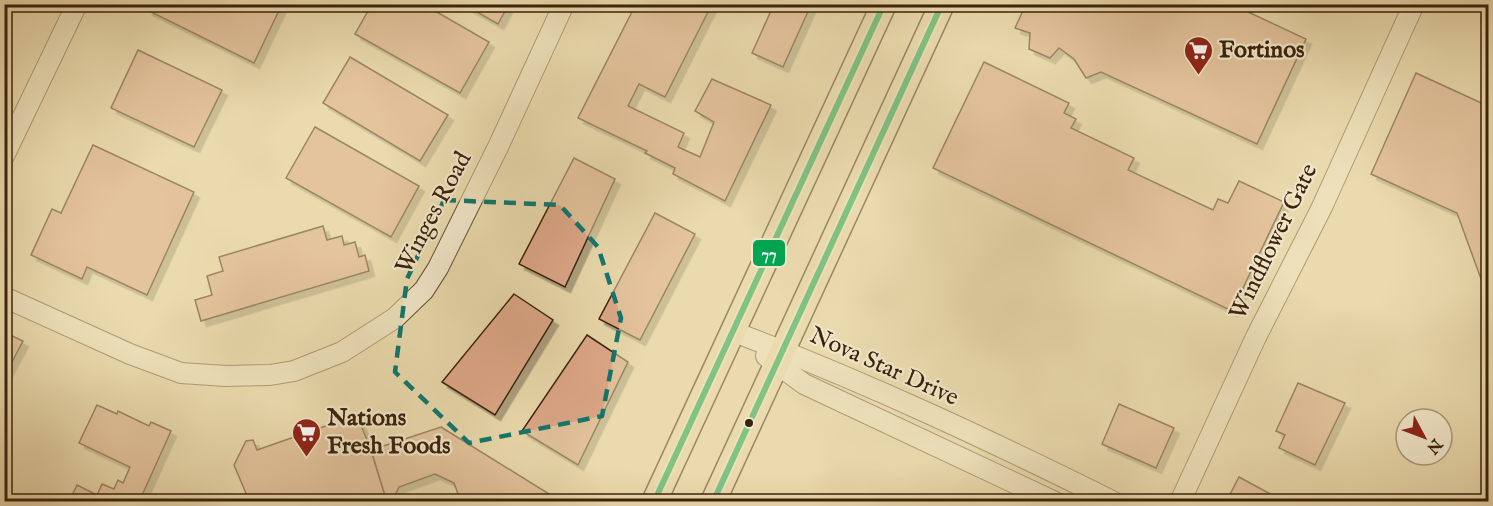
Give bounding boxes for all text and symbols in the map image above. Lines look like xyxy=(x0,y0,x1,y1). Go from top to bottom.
supermarket icon: Fortinos xyxy=(1182,34,1214,76)
place label: Fortinos xyxy=(1219,35,1305,66)
street label: Winges Road xyxy=(389,146,479,279)
street label: Windflower Gate xyxy=(1223,159,1325,325)
line badge: 77 xyxy=(752,239,786,267)
text: 77 xyxy=(762,245,776,265)
street label: Nova Star Drive xyxy=(805,320,963,414)
place label: Nations Fresh Foods xyxy=(326,403,451,462)
north arrow xyxy=(1394,407,1454,467)
supermarket icon: Nations Fresh Foods xyxy=(290,416,322,458)
unlabelled marker xyxy=(743,417,755,429)
text: N xyxy=(1422,433,1447,457)

